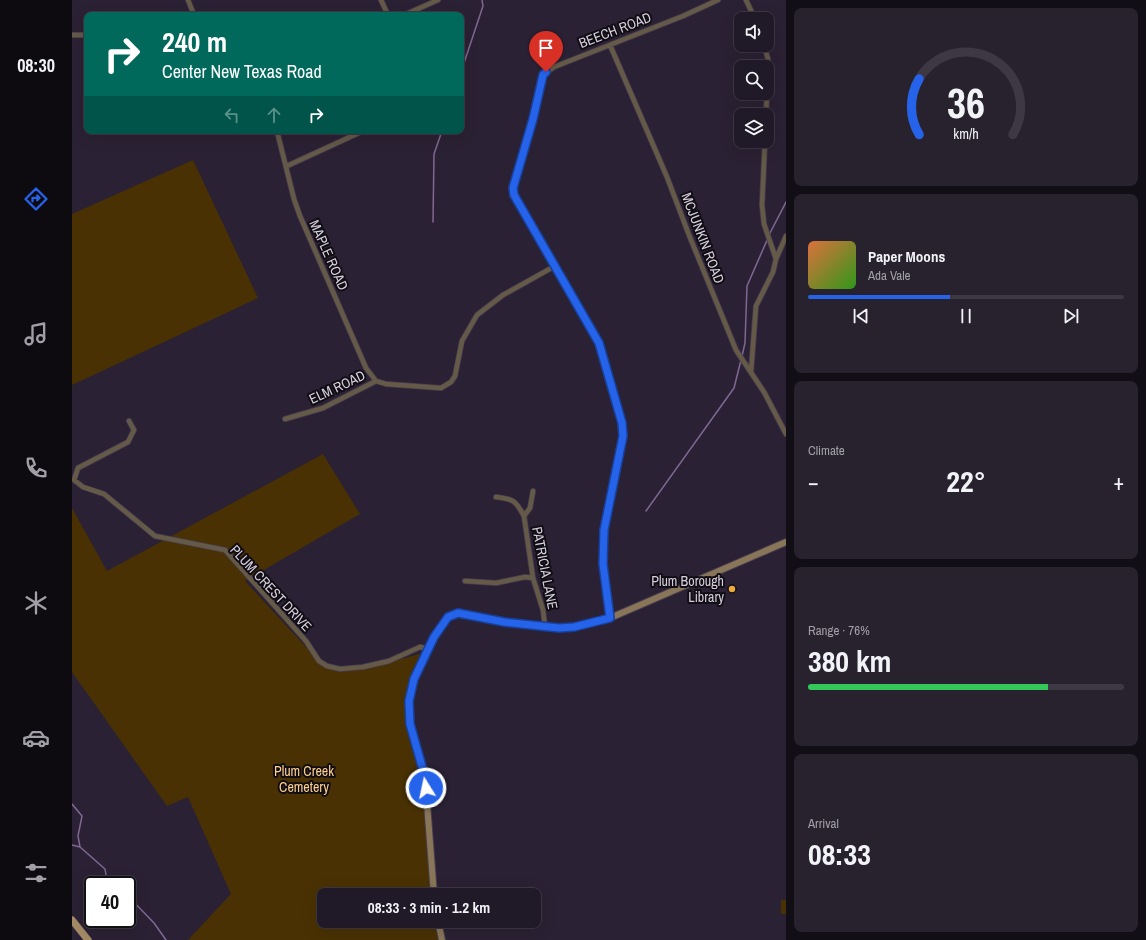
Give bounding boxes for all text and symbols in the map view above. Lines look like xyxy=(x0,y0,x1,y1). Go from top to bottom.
street label: BEECH ROAD xyxy=(576,8,654,52)
map controls xyxy=(734,12,774,148)
button: sound xyxy=(734,12,774,52)
text: 240 m xyxy=(162,23,227,61)
icon: right xyxy=(96,28,148,80)
pin xyxy=(529,31,563,72)
icon: arrive xyxy=(535,37,557,59)
text: 08:30 xyxy=(17,53,55,78)
text: Center New Texas Road xyxy=(162,59,322,84)
button: search xyxy=(734,60,774,100)
text: 36 xyxy=(947,75,985,131)
icon: left xyxy=(221,104,243,126)
icon: ahead xyxy=(263,104,285,126)
icon: right xyxy=(305,104,327,126)
button: layers xyxy=(734,108,774,148)
text: km/h xyxy=(953,124,979,143)
icon: directions xyxy=(22,185,50,213)
street label: MCJUNKIN ROAD xyxy=(677,190,729,286)
street label: MAPLE ROAD xyxy=(305,217,353,293)
text: Paper Moons xyxy=(868,246,945,267)
text: Ada Vale xyxy=(868,267,910,284)
icon: previous xyxy=(850,305,872,327)
icon: pause xyxy=(955,305,977,327)
icon: next xyxy=(1060,305,1082,327)
icon: music xyxy=(22,320,50,348)
street label: ELM ROAD xyxy=(306,366,368,408)
text: Climate xyxy=(808,442,845,459)
icon: phone xyxy=(22,454,50,482)
text: 22° xyxy=(946,461,986,501)
text: − xyxy=(808,467,819,497)
text: + xyxy=(1113,467,1124,497)
street label: PATRICIA LANE xyxy=(528,525,562,611)
street label: PLUM CREST DRIVE xyxy=(226,541,316,635)
place label: Plum Borough Library xyxy=(651,572,724,606)
marker: Plum Borough Library xyxy=(727,584,737,594)
icon: climate xyxy=(22,589,50,617)
text: Range · 76% xyxy=(808,622,870,639)
text: 380 km xyxy=(808,641,891,681)
icon: car xyxy=(22,724,50,752)
park label: Plum Creek Cemetery xyxy=(274,762,334,796)
position arrow xyxy=(405,767,447,809)
text: Arrival xyxy=(808,815,839,832)
text: 08:33 xyxy=(808,834,871,874)
icon: filters xyxy=(22,859,50,887)
speed limit sign: 40 xyxy=(84,876,136,928)
text: 08:33 · 3 min · 1.2 km xyxy=(368,897,490,918)

